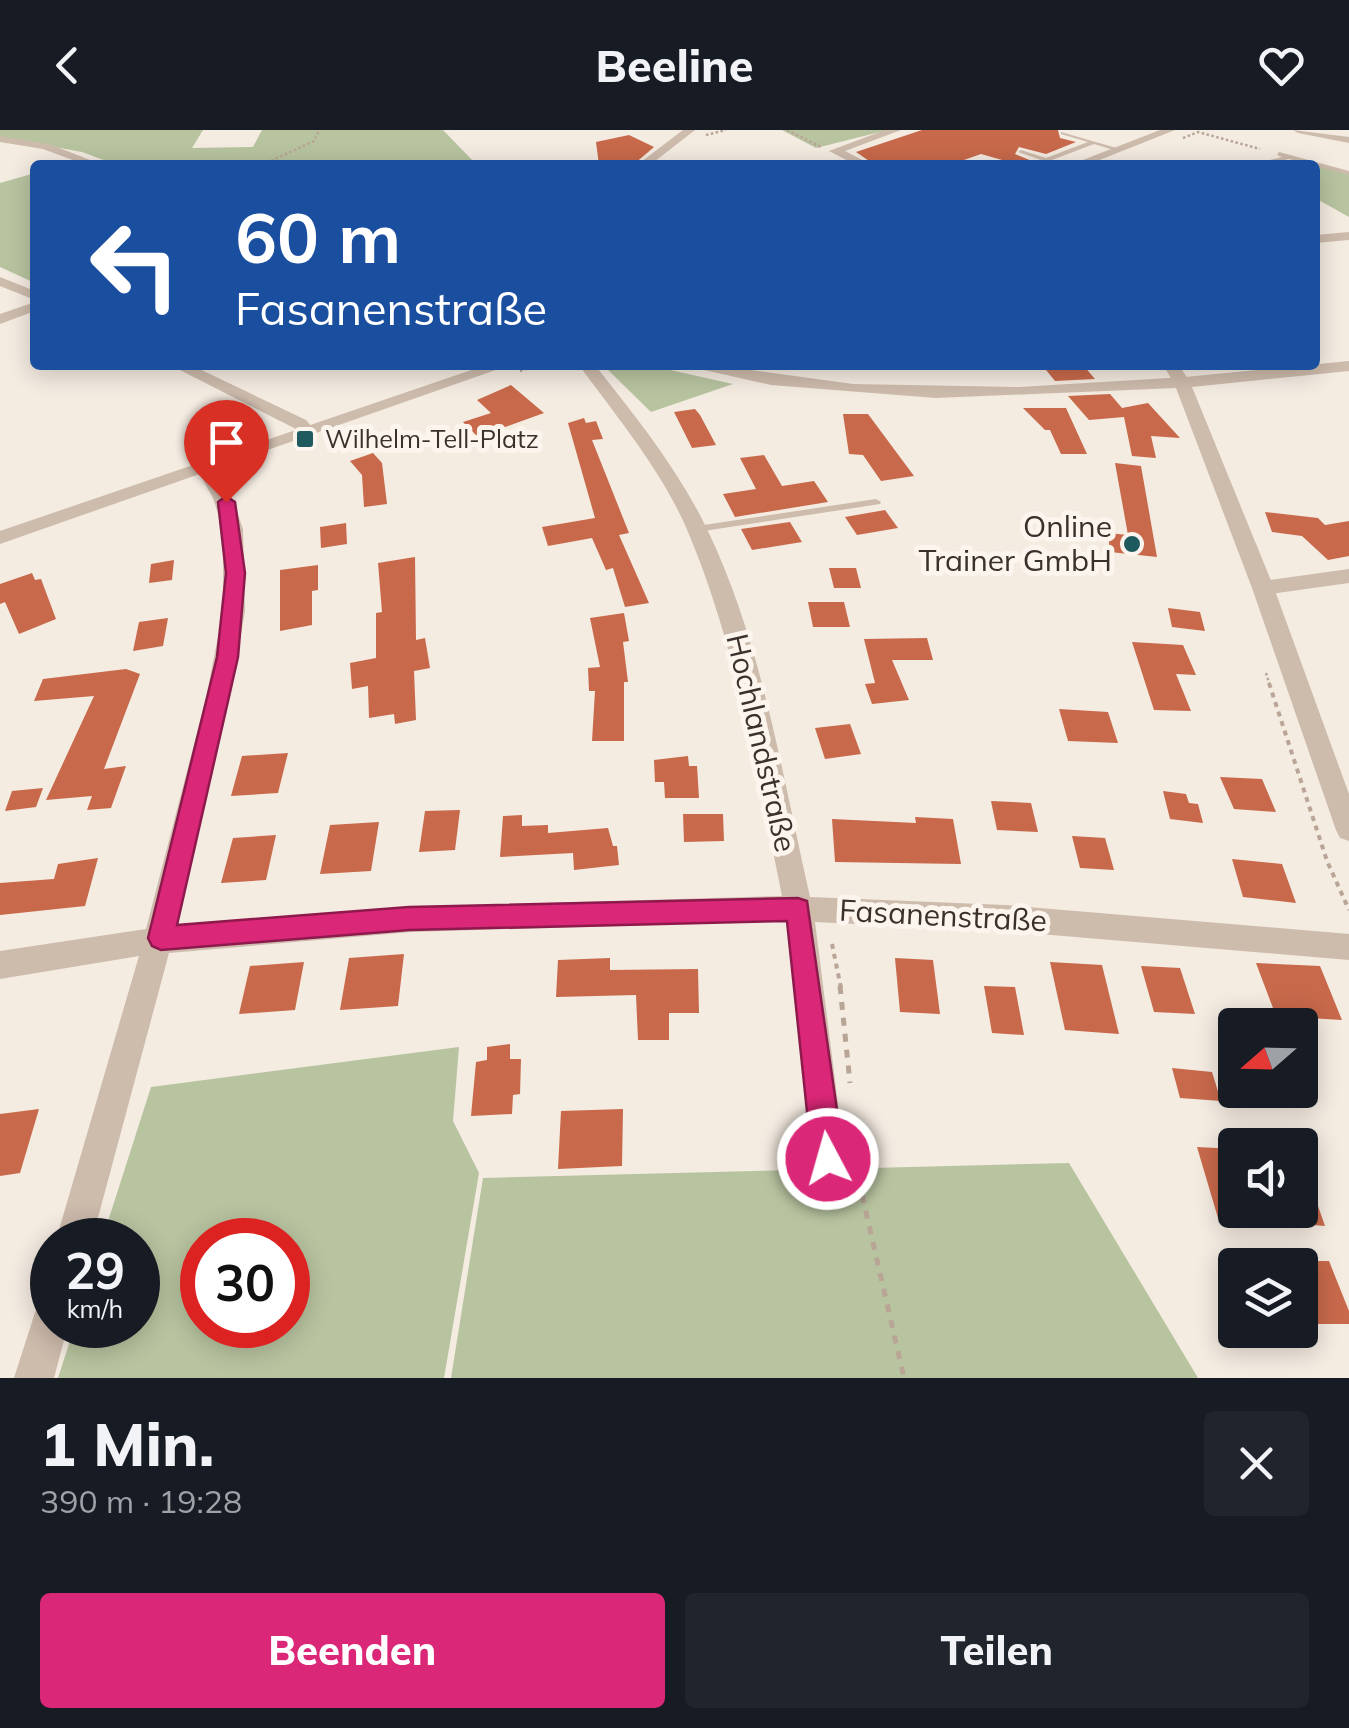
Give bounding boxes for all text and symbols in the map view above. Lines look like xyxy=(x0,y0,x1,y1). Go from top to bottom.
text: Beeline xyxy=(596,37,753,93)
icon: back xyxy=(40,38,95,93)
icon: heart xyxy=(1254,38,1309,93)
text: 60 m xyxy=(235,193,401,281)
icon: left xyxy=(70,200,200,330)
text: Fasanenstraße xyxy=(235,280,547,336)
pin xyxy=(184,400,269,503)
icon: arrive xyxy=(199,415,254,470)
place label: Wilhelm-Tell-Platz xyxy=(325,423,539,454)
marker: Wilhelm-Tell-Platz xyxy=(294,428,316,450)
place label: Online Trainer GmbH xyxy=(918,507,1112,579)
marker: Online Trainer GmbH xyxy=(1121,533,1143,555)
street label: Hochlandstraße xyxy=(718,630,806,855)
street label: Fasanenstraße xyxy=(838,891,1048,939)
north arrow xyxy=(1218,1008,1318,1108)
map controls xyxy=(1218,1008,1318,1348)
position arrow xyxy=(776,1107,880,1211)
button: sound xyxy=(1218,1128,1318,1228)
speed limit sign: 30 xyxy=(180,1218,310,1348)
text: 29 xyxy=(65,1239,125,1302)
button: layers xyxy=(1218,1248,1318,1348)
text: km/h xyxy=(67,1293,123,1324)
text: 1 Min. xyxy=(40,1406,214,1481)
button: close xyxy=(1204,1411,1309,1516)
text: 390 m · 19:28 xyxy=(40,1481,242,1521)
button: Beenden xyxy=(40,1593,665,1708)
button: Teilen xyxy=(685,1593,1309,1708)

